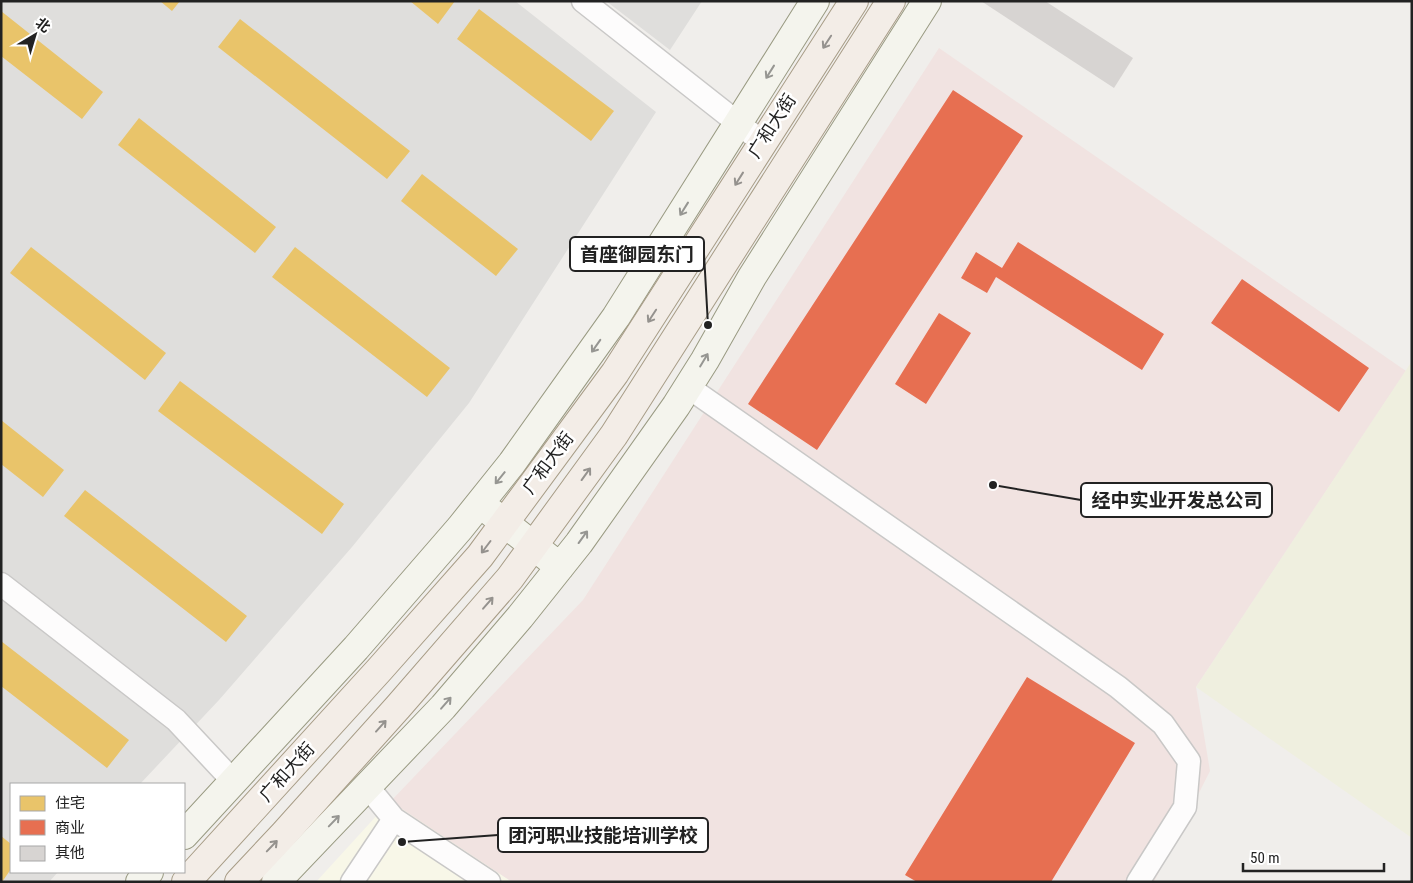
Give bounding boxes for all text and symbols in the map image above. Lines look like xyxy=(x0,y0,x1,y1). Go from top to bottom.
north arrow xyxy=(10,10,60,60)
text: 北 xyxy=(33,14,53,35)
one-way arrow xyxy=(822,35,832,49)
one-way arrow xyxy=(765,65,776,79)
street label: 广和大街 xyxy=(743,90,800,162)
one-way arrow xyxy=(734,171,744,185)
one-way arrow xyxy=(678,202,688,216)
callout: 首座御园东门 xyxy=(570,237,704,271)
text: 首座御园东门 xyxy=(580,243,694,266)
one-way arrow xyxy=(646,308,656,322)
one-way arrow xyxy=(591,339,601,353)
one-way arrow xyxy=(700,354,710,368)
street label: 广和大街 xyxy=(518,428,578,498)
one-way arrow xyxy=(581,467,591,481)
one-way arrow xyxy=(495,471,506,484)
callout: 经中实业开发总公司 xyxy=(1081,483,1272,517)
text: 经中实业开发总公司 xyxy=(1091,489,1263,512)
one-way arrow xyxy=(578,530,588,544)
one-way arrow xyxy=(481,540,491,554)
one-way arrow xyxy=(482,597,494,610)
one-way arrow xyxy=(440,697,452,710)
one-way arrow xyxy=(375,719,387,732)
street label: 广和大街 xyxy=(255,738,319,805)
legend xyxy=(10,783,185,873)
text: 住宅 xyxy=(55,794,85,812)
one-way arrow xyxy=(328,815,340,827)
callout: 团河职业技能培训学校 xyxy=(498,818,708,852)
text: 商业 xyxy=(55,819,85,837)
text: 团河职业技能培训学校 xyxy=(508,824,698,847)
one-way arrow xyxy=(266,840,278,853)
scale bar xyxy=(1243,840,1384,872)
text: 其他 xyxy=(55,844,85,862)
text: 50 m xyxy=(1250,849,1280,867)

